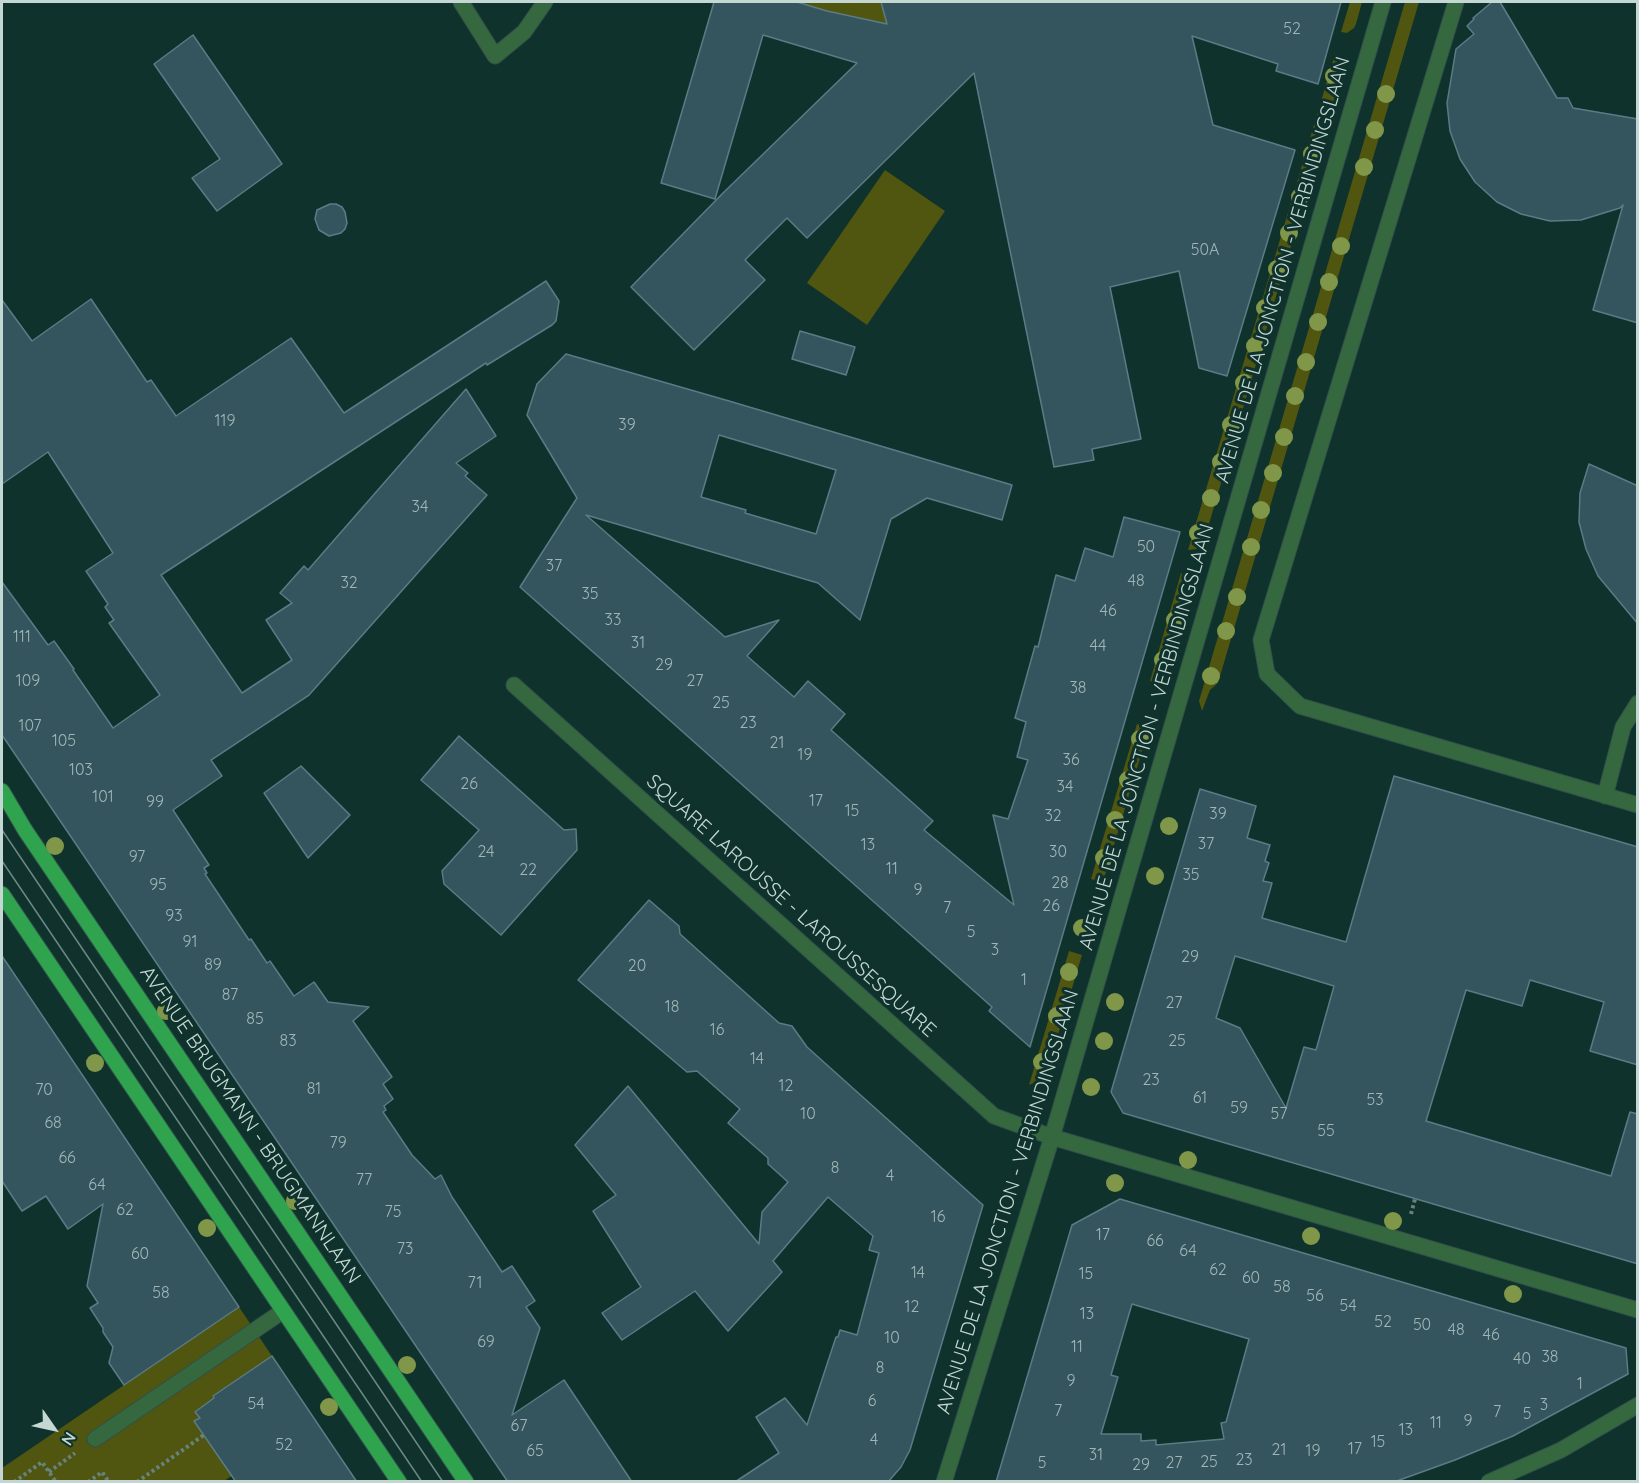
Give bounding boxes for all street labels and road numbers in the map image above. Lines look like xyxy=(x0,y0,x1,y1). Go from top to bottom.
street label: AVENUE DE LA JONCTION - VERBINDINGSLAAN xyxy=(1210,54,1356,486)
street label: AVENUE DE LA JONCTION - VERBINDINGSLAAN xyxy=(1074,521,1220,953)
street label: SQUARE LAROUSSE - LAROUSSESQUARE xyxy=(641,770,941,1042)
street label: AVENUE BRUGMANN - BRUGMANNLAAN xyxy=(135,962,365,1288)
street label: AVENUE DE LA JONCTION - VERBINDINGSLAAN xyxy=(932,987,1084,1417)

